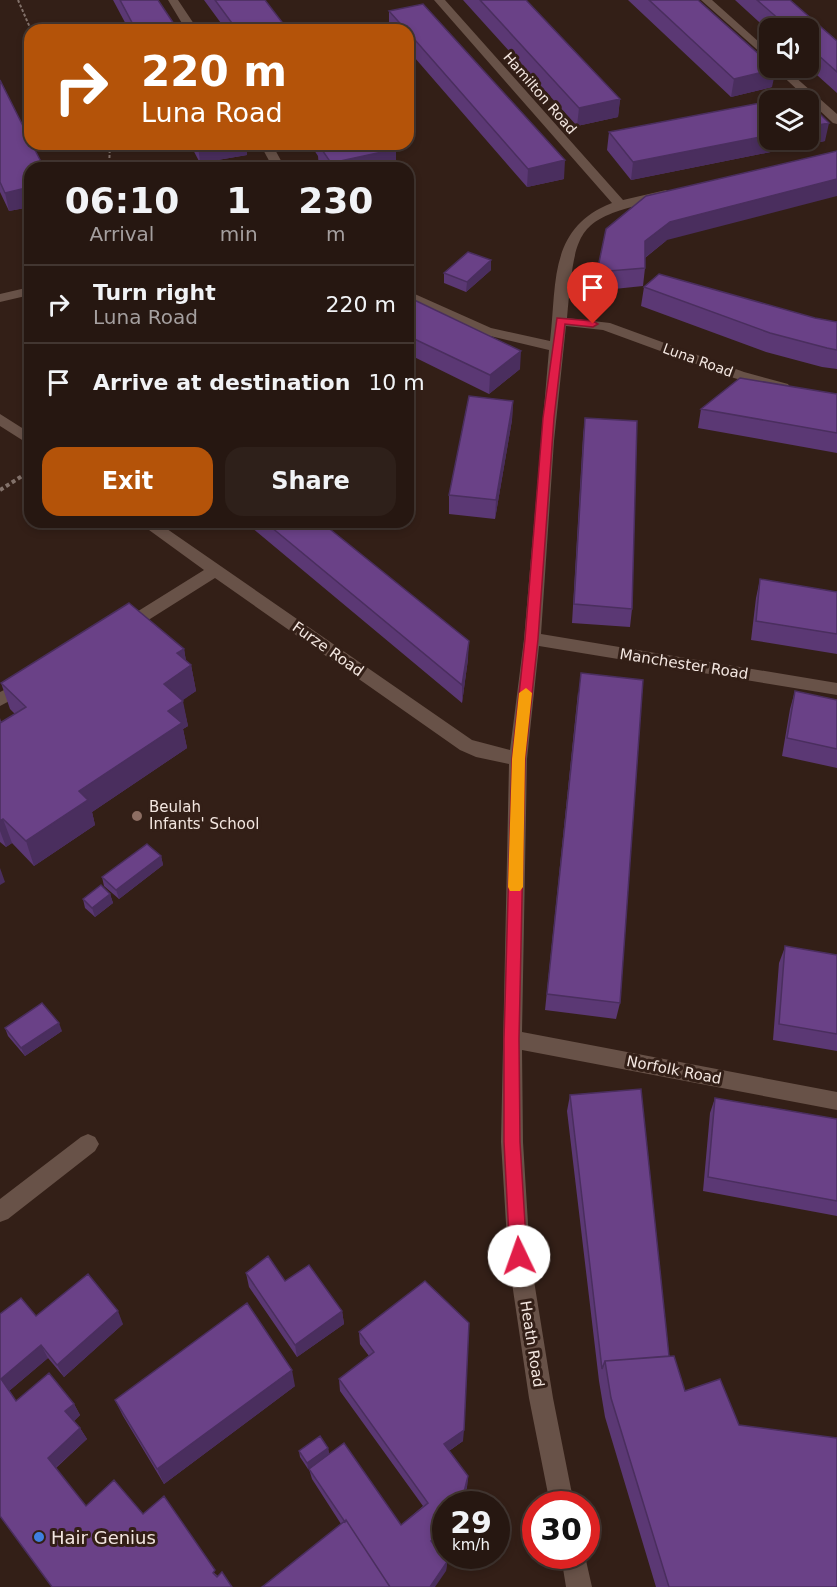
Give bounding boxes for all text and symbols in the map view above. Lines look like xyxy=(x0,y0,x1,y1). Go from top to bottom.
map controls xyxy=(759,18,819,150)
button: sound xyxy=(759,18,819,78)
text: 220 m xyxy=(141,47,287,96)
icon: right xyxy=(42,48,120,126)
street label: Hamilton Road xyxy=(500,49,580,137)
button: layers xyxy=(759,90,819,150)
text: Luna Road xyxy=(141,97,283,128)
text: 06:10 xyxy=(65,180,179,221)
text: 1 xyxy=(226,180,251,221)
text: 230 xyxy=(298,180,373,221)
text: Arrival xyxy=(89,222,154,246)
text: min xyxy=(220,222,258,246)
text: m xyxy=(326,222,346,246)
pin xyxy=(567,262,618,324)
icon: arrive xyxy=(576,271,609,304)
text: Turn right xyxy=(93,280,216,305)
icon: right xyxy=(42,288,75,321)
text: 220 m xyxy=(326,292,396,317)
text: Luna Road xyxy=(93,305,198,329)
street label: Luna Road xyxy=(661,340,735,380)
icon: arrive xyxy=(42,366,75,399)
text: Arrive at destination xyxy=(93,370,350,395)
text: 10 m xyxy=(368,370,425,395)
button: Exit xyxy=(42,447,213,516)
button: Share xyxy=(225,447,396,516)
street label: Furze Road xyxy=(289,618,367,680)
street label: Manchester Road xyxy=(618,645,750,683)
place label: Beulah Infants' School xyxy=(149,798,259,833)
marker: Beulah Infants' School xyxy=(130,809,144,823)
street label: Norfolk Road xyxy=(625,1052,723,1088)
position arrow xyxy=(487,1224,551,1288)
street label: Heath Road xyxy=(516,1299,548,1389)
speed limit sign: 30 xyxy=(522,1491,600,1569)
text: 29 xyxy=(450,1505,492,1540)
place label: Hair Genius xyxy=(51,1527,156,1548)
marker: Hair Genius xyxy=(32,1530,46,1544)
text: km/h xyxy=(452,1536,490,1554)

